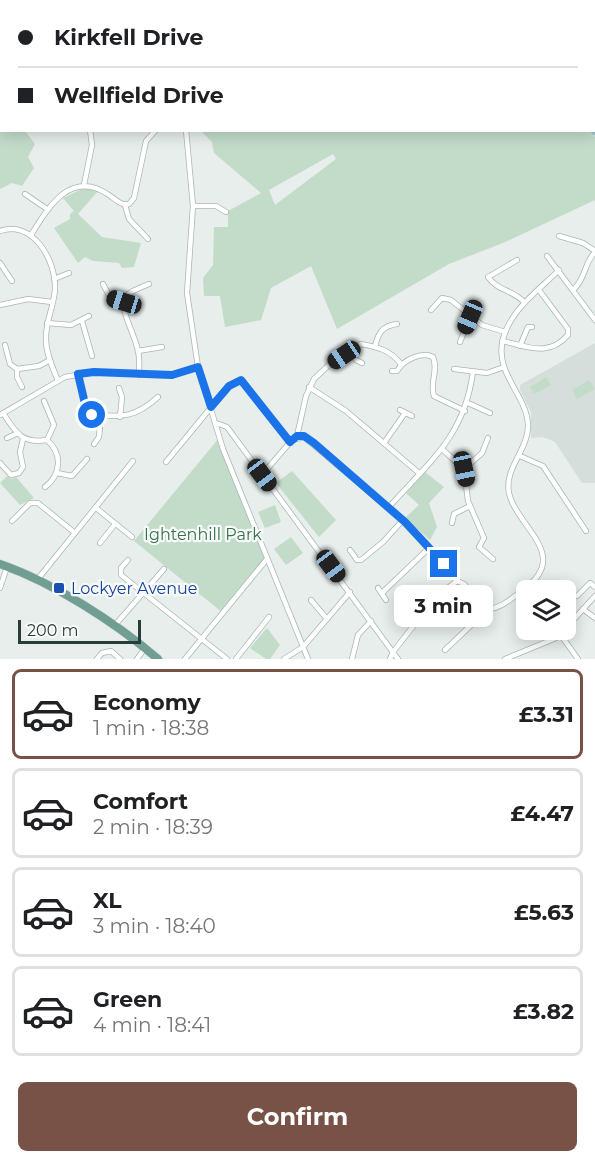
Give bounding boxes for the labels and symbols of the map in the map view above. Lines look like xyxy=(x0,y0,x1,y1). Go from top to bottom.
car xyxy=(104,288,144,316)
car xyxy=(455,297,485,337)
car xyxy=(324,337,364,373)
route start xyxy=(78,401,105,428)
car xyxy=(451,450,477,488)
car xyxy=(244,455,280,495)
park label: Ightenhill Park xyxy=(144,525,262,544)
car xyxy=(313,546,349,586)
route end xyxy=(430,550,457,577)
place label: Lockyer Avenue xyxy=(71,579,197,598)
marker: Lockyer Avenue xyxy=(52,581,66,595)
callout: 3 min xyxy=(394,585,494,627)
scale bar xyxy=(18,617,141,644)

